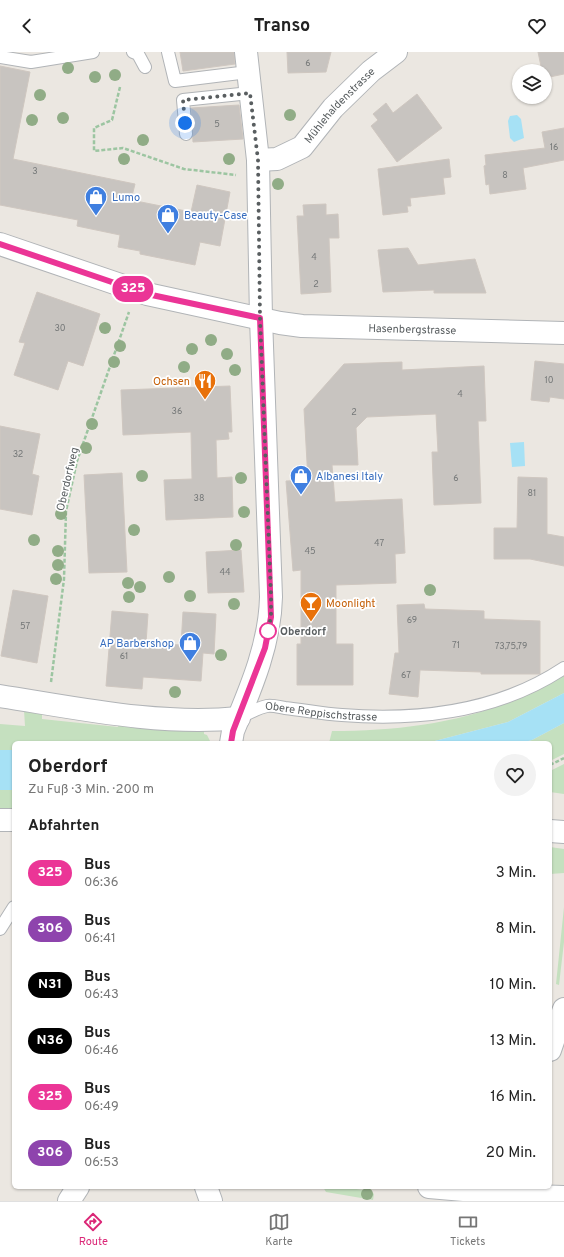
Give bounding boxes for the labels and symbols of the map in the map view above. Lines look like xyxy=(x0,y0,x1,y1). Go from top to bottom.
house number: 6 xyxy=(305,58,311,69)
street label: Mühlehaldenstrasse xyxy=(302,65,378,146)
your location xyxy=(175,113,195,133)
house number: 5 xyxy=(214,119,220,130)
house number: 16 xyxy=(550,142,558,153)
house number: 3 xyxy=(32,166,38,177)
house number: 8 xyxy=(502,170,508,181)
shop icon: Lumo xyxy=(83,184,109,217)
place label: Lumo xyxy=(112,191,140,205)
shop icon: Beauty-Case xyxy=(155,202,181,235)
place label: Beauty-Case xyxy=(184,209,247,223)
house number: 4 xyxy=(311,252,317,263)
line badge: 325 xyxy=(110,276,156,302)
house number: 2 xyxy=(313,279,319,290)
street label: Hasenbergstrasse xyxy=(368,322,457,338)
house number: 30 xyxy=(54,323,66,334)
restaurant icon: Ochsen xyxy=(192,368,218,401)
place label: Ochsen xyxy=(153,375,190,389)
house number: 10 xyxy=(544,375,554,386)
house number: 4 xyxy=(457,389,463,400)
house number: 36 xyxy=(172,406,182,417)
house number: 2 xyxy=(351,407,357,418)
street label: Oberdorfweg xyxy=(54,446,82,512)
house number: 32 xyxy=(13,449,23,460)
shop icon: Albanesi Italy xyxy=(288,463,314,496)
place label: Albanesi Italy xyxy=(316,470,383,484)
house number: 6 xyxy=(453,473,459,484)
house number: 81 xyxy=(528,488,536,499)
house number: 38 xyxy=(194,493,204,504)
house number: 47 xyxy=(374,538,384,549)
house number: 45 xyxy=(304,546,316,557)
house number: 44 xyxy=(219,567,231,578)
bar icon: Moonlight xyxy=(298,590,324,623)
place label: Moonlight xyxy=(326,597,376,611)
house number: 69 xyxy=(407,615,417,626)
house number: 57 xyxy=(20,621,30,632)
marker: Oberdorf xyxy=(259,622,277,640)
place label: Oberdorf xyxy=(280,625,326,639)
shop icon: AP Barbershop xyxy=(177,630,203,663)
place label: AP Barbershop xyxy=(99,637,174,651)
house number: 71 xyxy=(452,640,460,651)
house number: 73,75,79 xyxy=(495,641,527,652)
house number: 61 xyxy=(120,651,128,662)
house number: 67 xyxy=(401,670,411,681)
street label: Obere Reppischstrasse xyxy=(265,700,377,725)

